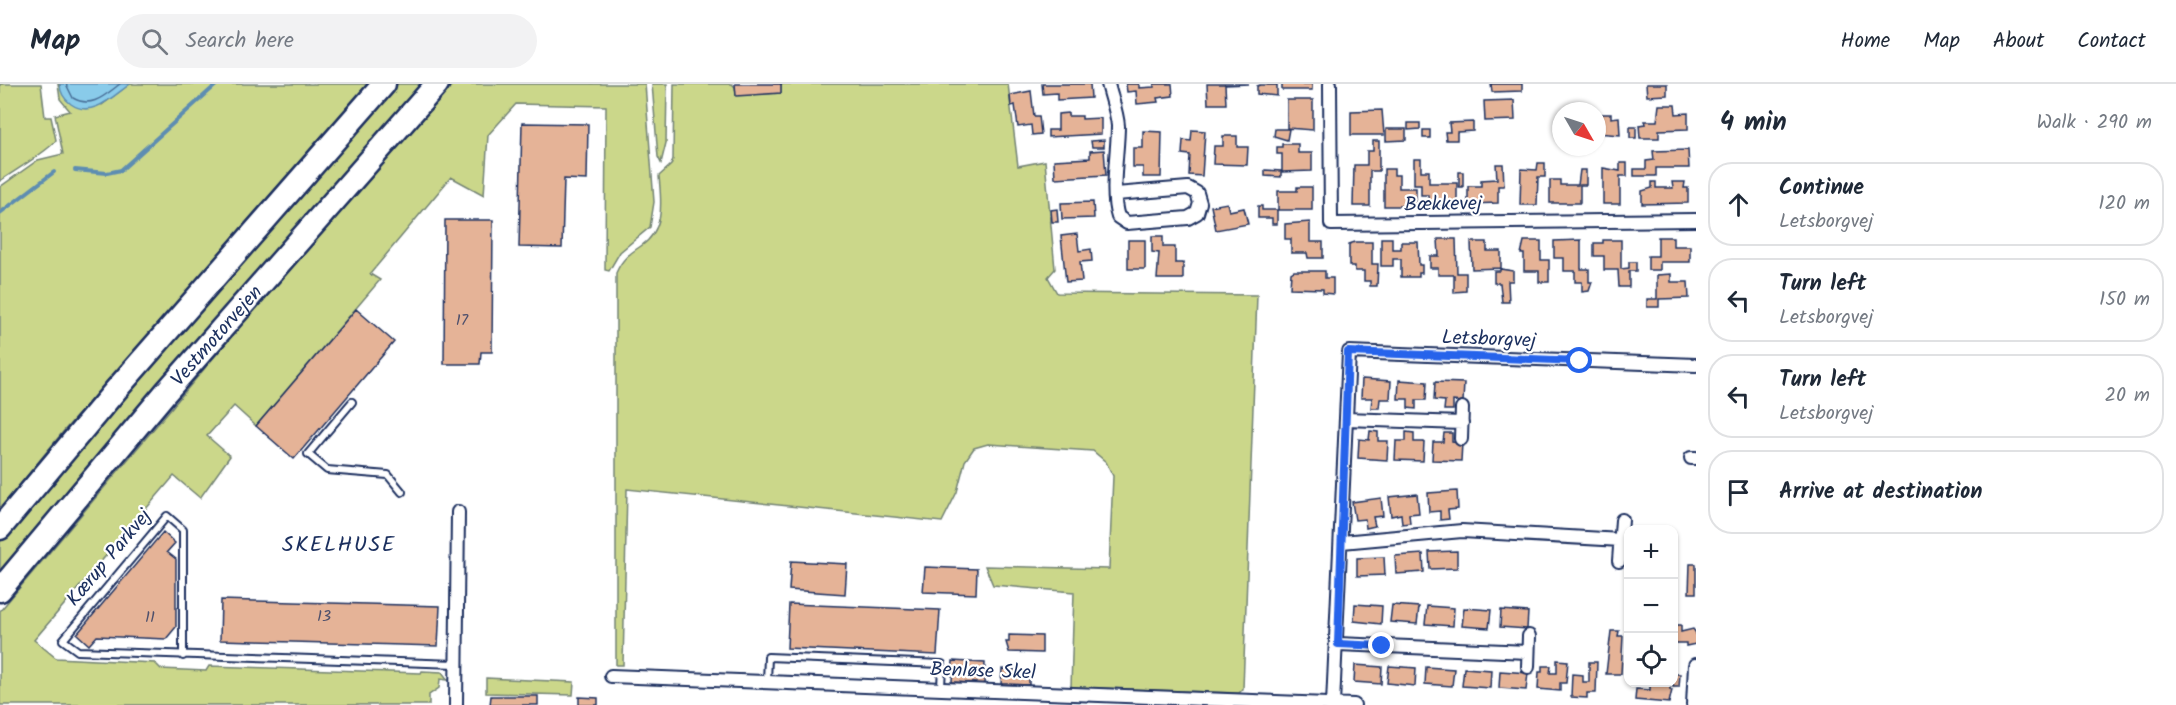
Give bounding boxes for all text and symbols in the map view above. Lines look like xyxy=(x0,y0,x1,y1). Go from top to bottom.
search box xyxy=(117,14,537,68)
text: Map xyxy=(30,19,81,64)
text: Search here xyxy=(186,24,294,59)
icon: search xyxy=(138,25,171,58)
text: Home xyxy=(1841,25,1890,58)
text: Map xyxy=(1923,25,1960,58)
text: About xyxy=(1993,25,2044,58)
text: Contact xyxy=(2077,25,2146,58)
north arrow xyxy=(1552,102,1606,156)
text: 4 min xyxy=(1720,102,1787,144)
text: Walk · 290 m xyxy=(2037,107,2152,139)
text: Continue xyxy=(1779,171,1864,206)
street label: Bækkevej xyxy=(1404,188,1483,222)
icon: ahead xyxy=(1722,188,1755,221)
text: 120 m xyxy=(2098,188,2150,220)
text: Letsborgvej xyxy=(1779,206,1873,238)
text: Turn left xyxy=(1779,267,1866,302)
street label: Vestmotorvejen xyxy=(164,278,271,395)
icon: left xyxy=(1722,284,1755,317)
text: 150 m xyxy=(2099,284,2150,316)
text: Letsborgvej xyxy=(1779,302,1873,334)
house number: 17 xyxy=(456,308,469,333)
street label: Letsborgvej xyxy=(1441,322,1538,358)
route start xyxy=(1566,347,1592,373)
text: Turn left xyxy=(1779,363,1866,398)
icon: left xyxy=(1722,380,1755,413)
text: 20 m xyxy=(2104,380,2150,412)
text: Letsborgvej xyxy=(1779,398,1873,430)
text: Arrive at destination xyxy=(1779,475,1982,510)
icon: arrive xyxy=(1722,476,1755,509)
street label: Kærup Parkvej xyxy=(59,502,161,614)
map controls xyxy=(1624,525,1678,687)
button: + xyxy=(1624,525,1678,579)
district label: SKELHUSE xyxy=(282,528,396,563)
button: − xyxy=(1624,579,1678,633)
house number: 13 xyxy=(317,604,331,629)
house number: 11 xyxy=(145,605,155,630)
route end xyxy=(1368,632,1394,658)
button: locate xyxy=(1624,633,1678,687)
street label: Benløse Skel xyxy=(929,654,1036,690)

